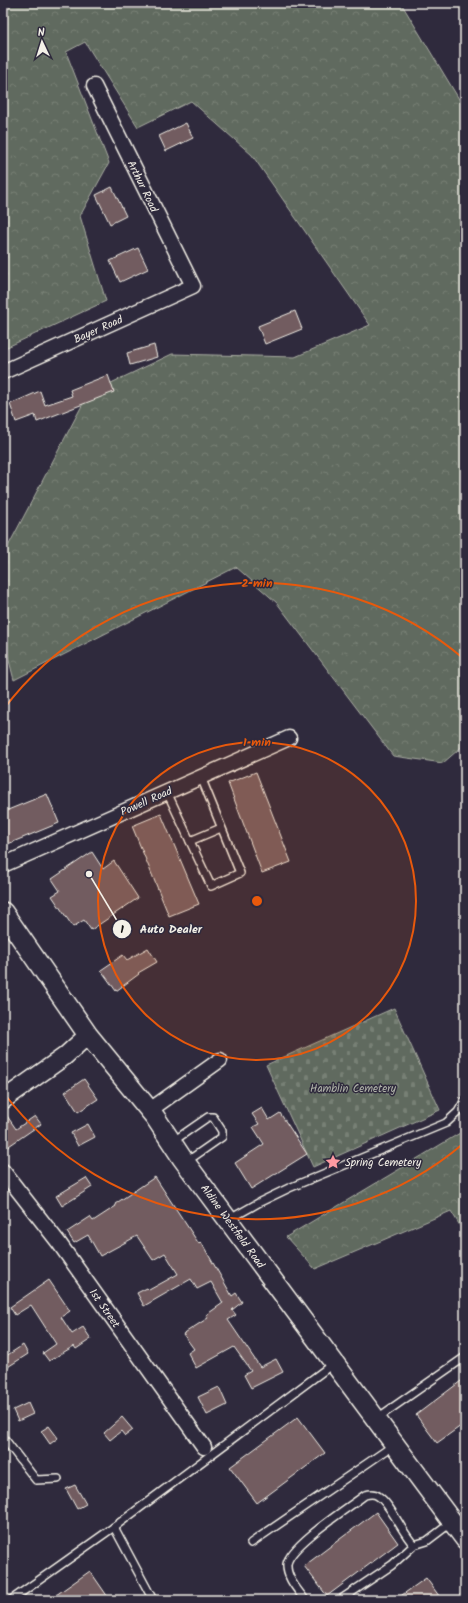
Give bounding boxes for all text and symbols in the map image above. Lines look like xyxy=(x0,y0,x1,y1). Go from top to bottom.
north arrow xyxy=(22,22,62,62)
text: N xyxy=(37,24,46,42)
street label: Arthur Road xyxy=(122,157,163,216)
street label: Bayer Road xyxy=(71,311,126,349)
text: 2 min xyxy=(241,574,273,593)
text: 1 min xyxy=(243,733,271,752)
street label: Powell Road xyxy=(118,782,176,821)
centre of rings xyxy=(250,894,264,908)
callout: Auto Dealer xyxy=(112,917,210,941)
text: 1 xyxy=(120,920,124,939)
text: Auto Dealer xyxy=(140,920,203,939)
park label: Hamblin Cemetery xyxy=(310,1080,397,1098)
place icon: Spring Cemetery xyxy=(324,1153,342,1171)
place label: Spring Cemetery xyxy=(345,1154,422,1172)
street label: Aldine Westfield Road xyxy=(195,1181,269,1273)
street label: 1st Street xyxy=(84,1285,125,1333)

